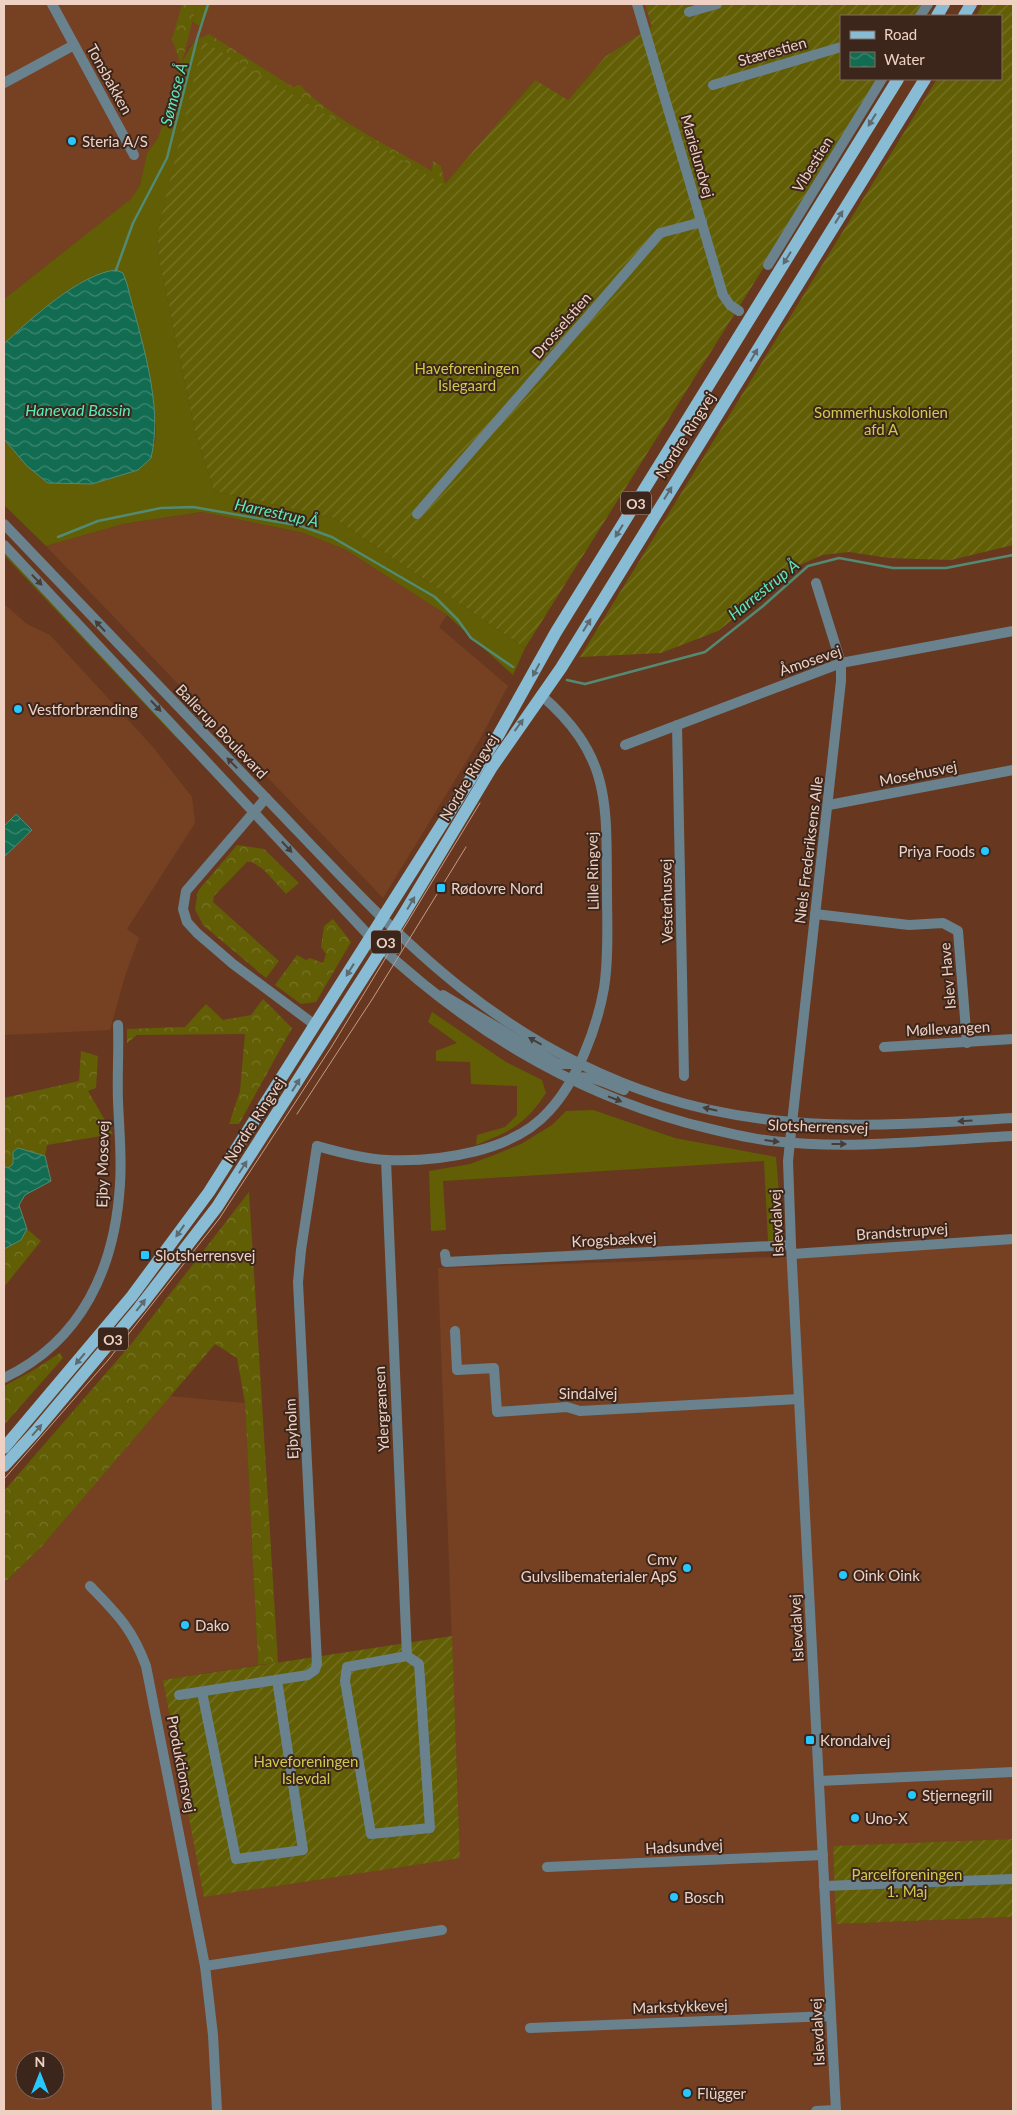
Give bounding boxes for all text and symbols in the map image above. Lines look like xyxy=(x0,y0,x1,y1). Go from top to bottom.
legend xyxy=(840,15,1002,80)
text: Road xyxy=(884,25,917,43)
street label: Stærestien xyxy=(736,33,808,69)
street label: Tonsbakken xyxy=(83,41,137,117)
text: Water xyxy=(884,50,925,68)
water label: Sømose Å xyxy=(155,60,191,128)
street label: Marielundvej xyxy=(678,112,718,200)
one-way arrow xyxy=(868,114,877,127)
place label: Steria A/S xyxy=(82,132,148,150)
street label: Vibestien xyxy=(788,133,836,195)
marker: Steria A/S xyxy=(66,135,78,147)
one-way arrow xyxy=(835,210,844,224)
one-way arrow xyxy=(782,252,791,265)
street label: Drosselstien xyxy=(528,288,594,362)
one-way arrow xyxy=(750,349,759,362)
park label: Haveforeningen Islegaard xyxy=(415,359,519,394)
street label: Nordre Ringvej xyxy=(651,389,719,481)
water label: Hanevad Bassin xyxy=(25,400,131,419)
park label: Sommerhuskolonien afd A xyxy=(814,403,948,438)
one-way arrow xyxy=(664,487,673,500)
road number: O3 xyxy=(621,492,651,514)
water label: Harrestrup Å xyxy=(233,494,321,530)
one-way arrow xyxy=(614,524,623,537)
water label: Harrestrup Å xyxy=(724,555,802,623)
one-way arrow xyxy=(31,574,43,586)
one-way arrow xyxy=(582,619,592,632)
one-way arrow xyxy=(94,620,106,632)
street label: Åmosevej xyxy=(777,641,843,679)
one-way arrow xyxy=(532,663,540,678)
street label: Ballerup Boulevard xyxy=(172,680,272,782)
one-way arrow xyxy=(150,699,161,712)
place label: Vestforbrænding xyxy=(28,700,138,718)
marker: Vestforbrænding xyxy=(12,703,24,715)
one-way arrow xyxy=(514,719,524,732)
street label: Nordre Ringvej xyxy=(435,730,501,824)
street label: Mosehusvej xyxy=(878,757,958,789)
one-way arrow xyxy=(226,758,238,770)
street label: Niels Frederiksens Alle xyxy=(790,775,826,925)
street label: Lille Ringvej xyxy=(582,832,602,910)
one-way arrow xyxy=(281,841,293,853)
place label: Priya Foods xyxy=(898,842,975,860)
marker: Priya Foods xyxy=(979,845,991,857)
street label: Vesterhusvej xyxy=(656,859,676,943)
place label: Rødovre Nord xyxy=(451,879,543,897)
marker: Rødovre Nord xyxy=(435,882,447,894)
one-way arrow xyxy=(406,897,415,910)
road number: O3 xyxy=(371,930,401,954)
street label: Islev Have xyxy=(935,942,959,1010)
one-way arrow xyxy=(345,964,355,977)
street label: Møllevangen xyxy=(905,1017,991,1039)
one-way arrow xyxy=(528,1037,543,1045)
street label: Nordre Ringvej xyxy=(220,1074,288,1166)
one-way arrow xyxy=(291,1078,301,1092)
one-way arrow xyxy=(608,1095,623,1103)
one-way arrow xyxy=(702,1105,717,1113)
street label: Slotsherrensvej xyxy=(768,1115,868,1137)
one-way arrow xyxy=(956,1117,972,1125)
street label: Ejby Mosevej xyxy=(92,1120,112,1208)
one-way arrow xyxy=(764,1137,780,1145)
one-way arrow xyxy=(831,1140,847,1148)
one-way arrow xyxy=(239,1160,248,1173)
street label: Islevdalvej xyxy=(765,1189,787,1257)
street label: Brandstrupvej xyxy=(855,1219,949,1243)
one-way arrow xyxy=(175,1224,185,1238)
street label: Krogsbækvej xyxy=(571,1228,657,1250)
place label: Slotsherrensvej xyxy=(155,1246,255,1264)
marker: Slotsherrensvej xyxy=(139,1249,151,1261)
one-way arrow xyxy=(136,1298,146,1312)
road number: O3 xyxy=(98,1328,128,1350)
one-way arrow xyxy=(75,1353,86,1366)
street label: Ydergrænsen xyxy=(370,1366,392,1452)
street label: Sindalvej xyxy=(559,1384,617,1402)
street label: Ejbyholm xyxy=(280,1398,302,1460)
one-way arrow xyxy=(31,1424,43,1436)
place label: Cmv Gulvslibematerialer ApS xyxy=(521,1550,677,1585)
marker: Cmv Gulvslibematerialer ApS xyxy=(681,1562,693,1574)
place label: Oink Oink xyxy=(853,1566,920,1584)
marker: Oink Oink xyxy=(837,1569,849,1581)
street label: Islevdalvej xyxy=(785,1594,807,1662)
place label: Dako xyxy=(195,1616,229,1634)
marker: Dako xyxy=(179,1619,191,1631)
street label: Produktionsvej xyxy=(164,1714,200,1814)
place label: Krondalvej xyxy=(820,1731,890,1749)
marker: Krondalvej xyxy=(804,1734,816,1746)
park label: Haveforeningen Islevdal xyxy=(254,1752,358,1787)
place label: Stjernegrill xyxy=(922,1786,992,1804)
marker: Stjernegrill xyxy=(906,1789,918,1801)
place label: Uno-X xyxy=(865,1809,908,1827)
marker: Uno-X xyxy=(849,1812,861,1824)
street label: Hadsundvej xyxy=(645,1835,723,1857)
park label: Parcelforeningen 1. Maj xyxy=(852,1865,962,1900)
place label: Bosch xyxy=(684,1888,724,1906)
marker: Bosch xyxy=(668,1891,680,1903)
street label: Markstykkevej xyxy=(632,1995,728,2017)
street label: Islevdalvej xyxy=(806,1998,828,2066)
north arrow xyxy=(15,2050,65,2100)
text: N xyxy=(35,2053,45,2070)
place label: Flügger xyxy=(697,2084,747,2102)
marker: Flügger xyxy=(681,2087,693,2099)

